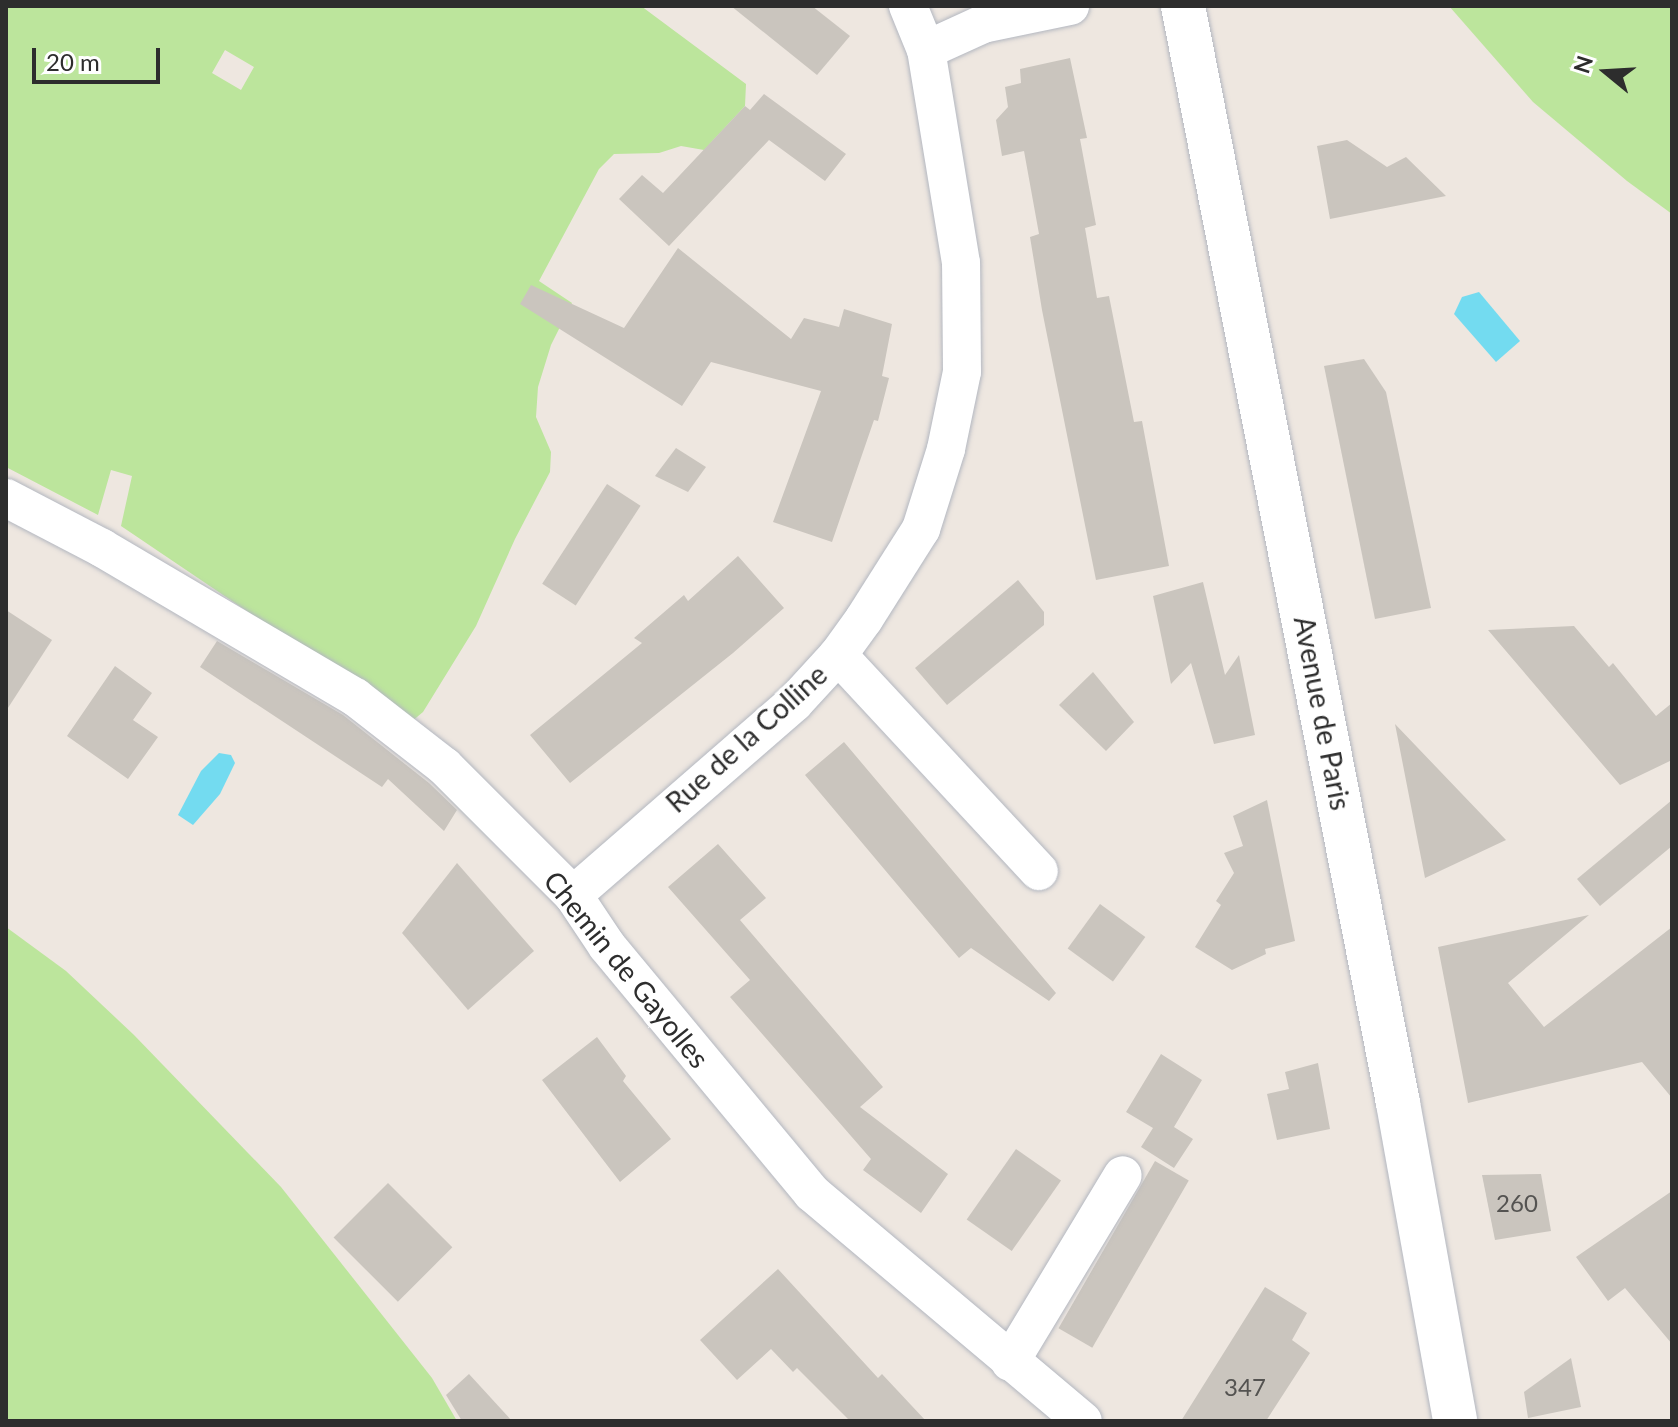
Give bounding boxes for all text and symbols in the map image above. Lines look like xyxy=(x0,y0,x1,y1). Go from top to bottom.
scale bar xyxy=(36,32,164,82)
north arrow xyxy=(1566,32,1646,112)
text: 20 m xyxy=(46,47,100,76)
text: N xyxy=(1567,52,1598,77)
street label: Avenue de Paris xyxy=(1288,613,1358,813)
street label: Rue de la Colline xyxy=(659,657,833,819)
street label: Chemin de Gayolles xyxy=(537,864,717,1074)
house number: 260 xyxy=(1496,1189,1538,1217)
house number: 347 xyxy=(1224,1373,1266,1401)

